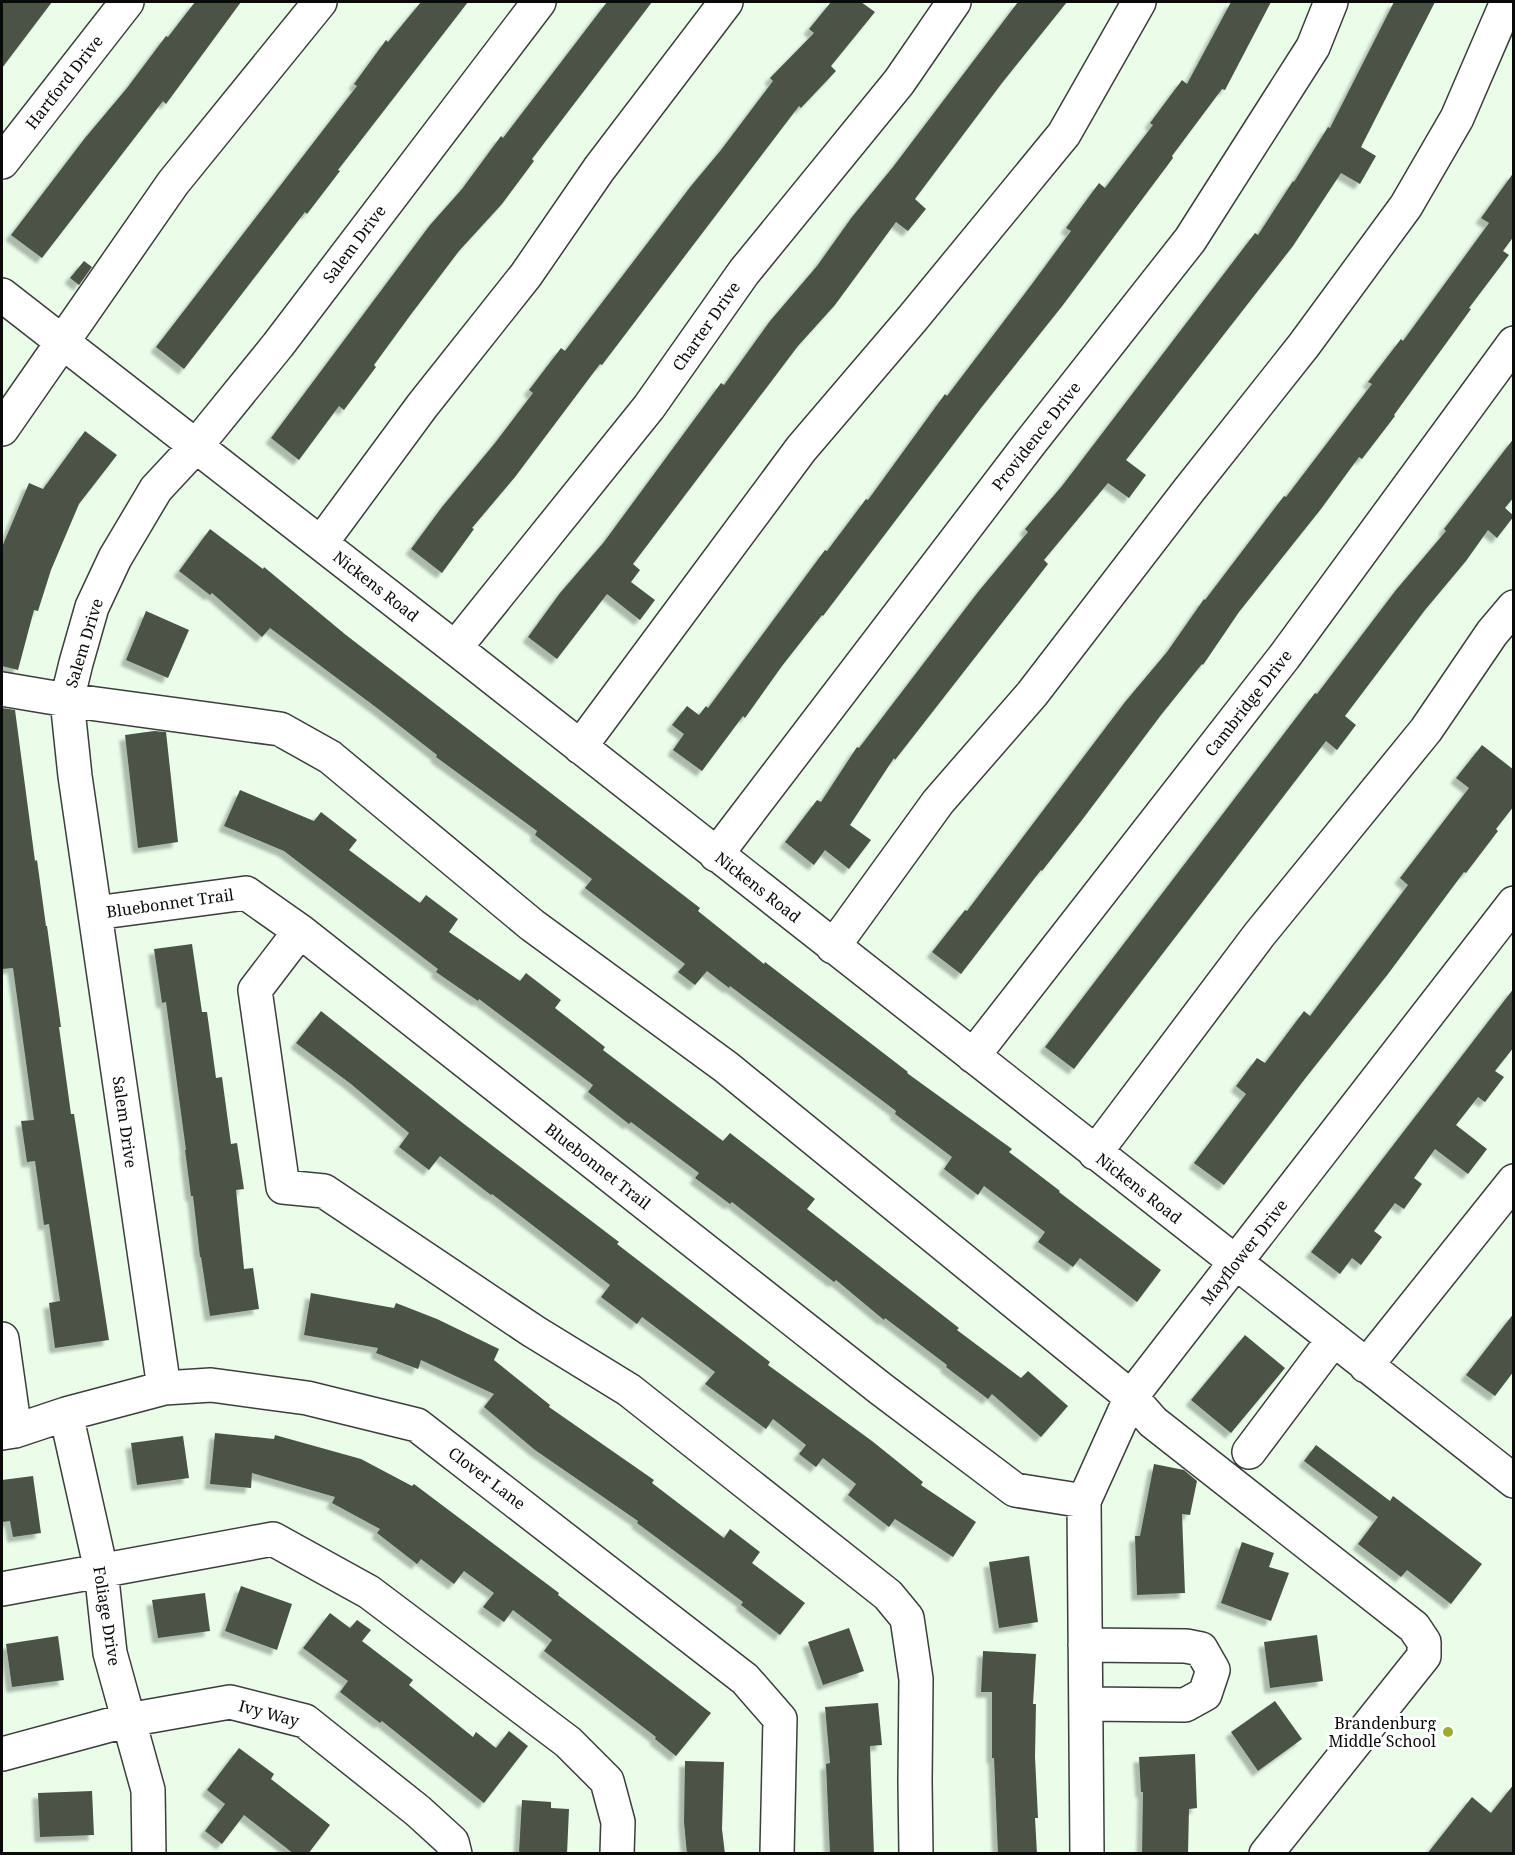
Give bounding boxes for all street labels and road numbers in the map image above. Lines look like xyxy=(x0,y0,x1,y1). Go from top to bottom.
street label: Hartford Drive xyxy=(20,30,108,134)
street label: Salem Drive xyxy=(317,200,391,288)
street label: Charter Drive xyxy=(667,277,745,375)
street label: Providence Drive xyxy=(987,377,1085,495)
street label: Nickens Road xyxy=(329,546,424,626)
street label: Salem Drive xyxy=(60,595,108,691)
street label: Cambridge Drive xyxy=(1199,645,1297,761)
street label: Nickens Road xyxy=(711,847,806,927)
street label: Bluebonnet Trail xyxy=(105,883,235,923)
street label: Salem Drive xyxy=(108,1075,142,1169)
street label: Bluebonnet Trail xyxy=(541,1118,655,1214)
street label: Nickens Road xyxy=(1092,1148,1187,1228)
street label: Mayflower Drive xyxy=(1196,1195,1292,1309)
street label: Clover Lane xyxy=(444,1442,530,1514)
street label: Foliage Drive xyxy=(88,1565,126,1667)
street label: Ivy Way xyxy=(236,1694,303,1732)

